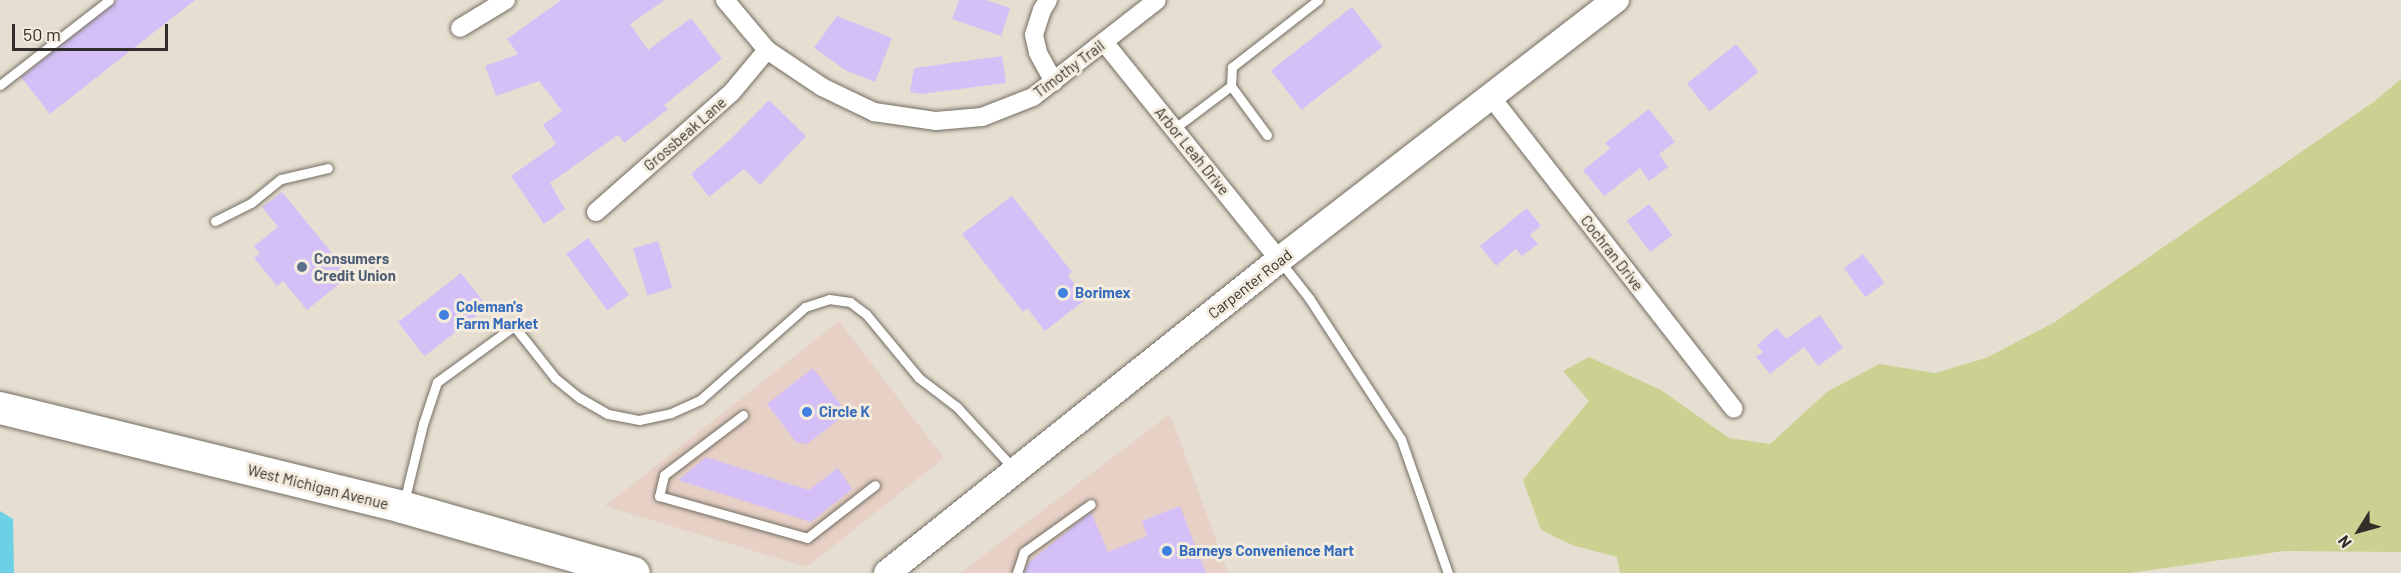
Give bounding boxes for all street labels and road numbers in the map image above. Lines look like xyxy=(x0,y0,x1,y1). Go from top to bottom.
street label: Timothy Trail xyxy=(1030,37,1108,101)
street label: Grossbeak Lane xyxy=(640,93,730,175)
street label: Arbor Leah Drive xyxy=(1151,103,1233,199)
street label: Cochran Drive xyxy=(1577,212,1647,294)
street label: Carpenter Road xyxy=(1205,246,1295,322)
street label: West Michigan Avenue xyxy=(246,461,390,513)

